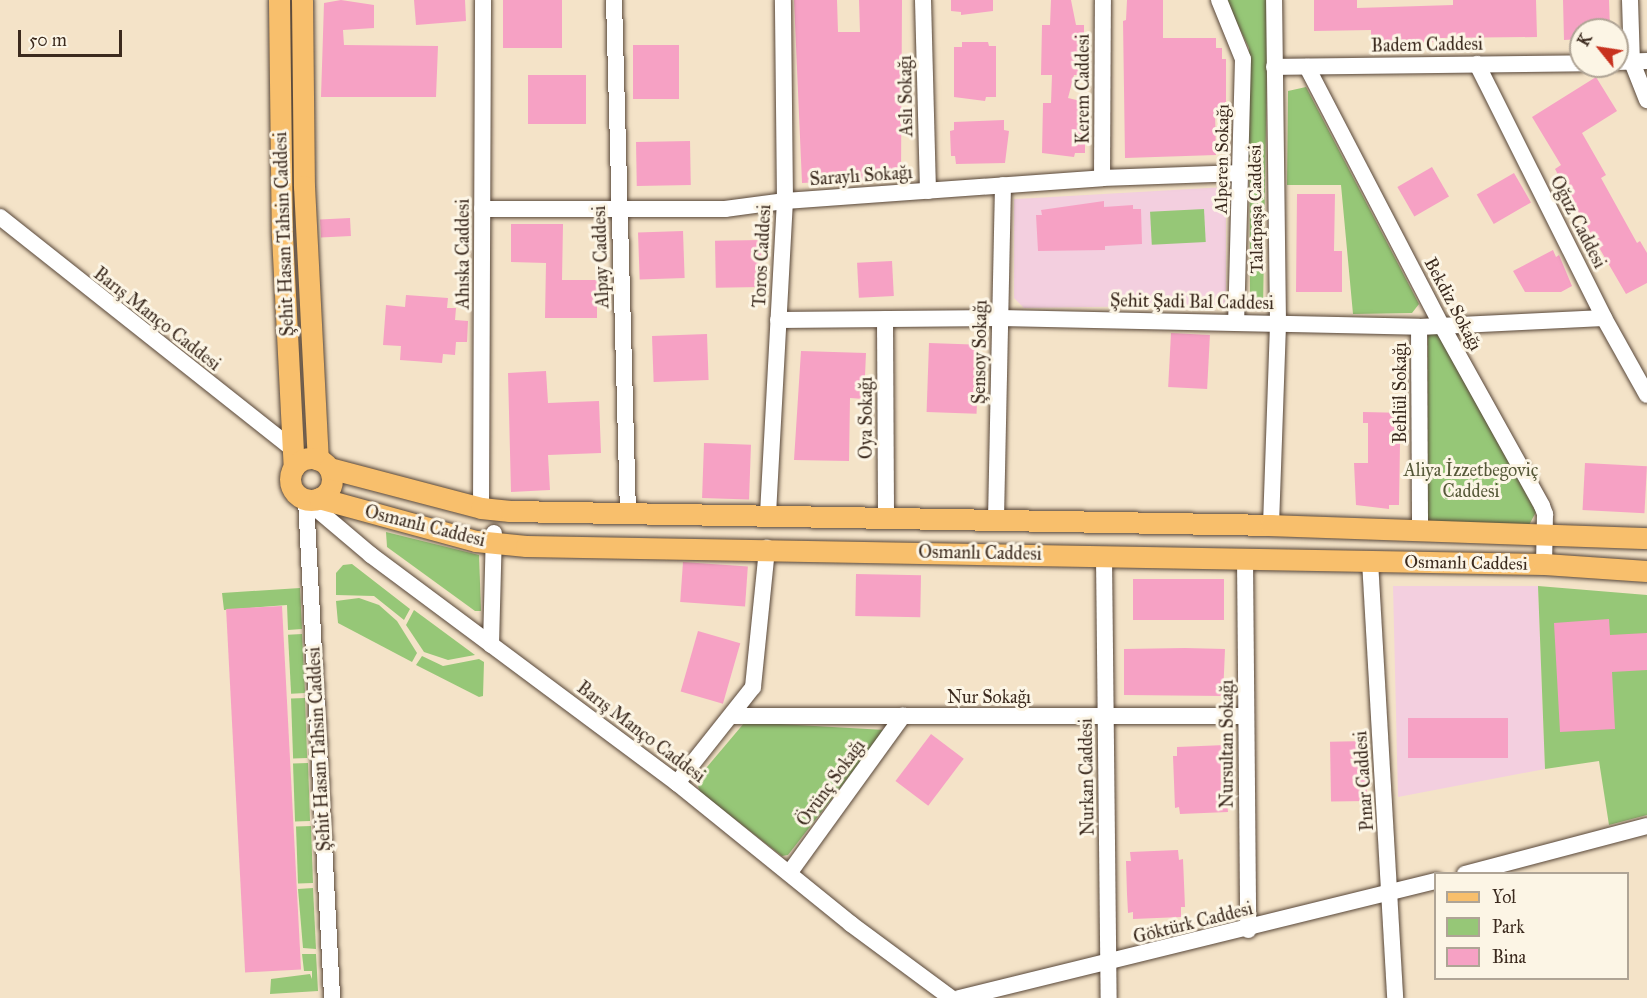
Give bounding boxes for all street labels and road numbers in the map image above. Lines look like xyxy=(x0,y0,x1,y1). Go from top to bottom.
street label: Badem Caddesi xyxy=(1371,33,1483,57)
street label: Kerem Caddesi xyxy=(1072,34,1094,144)
street label: Aslı Sokağı xyxy=(894,55,918,137)
street label: Alperen Sokağı xyxy=(1210,104,1234,214)
street label: Şehit Hasan Tahsin Caddesi xyxy=(270,131,298,337)
street label: Talatpaşa Caddesi xyxy=(1244,144,1268,274)
street label: Saraylı Sokağı xyxy=(809,162,913,190)
street label: Oğuz Caddesi xyxy=(1545,172,1611,272)
street label: Ahıska Caddesi xyxy=(452,199,474,309)
street label: Toros Caddesi xyxy=(749,204,775,308)
street label: Alpay Caddesi xyxy=(588,205,614,309)
street label: Bekdiz Sokağı xyxy=(1419,254,1487,354)
street label: Barış Manço Caddesi xyxy=(89,263,225,375)
street label: Şehit Şadi Bal Caddesi xyxy=(1110,290,1274,314)
street label: Şensoy Sokağı xyxy=(968,300,992,404)
street label: Behlül Sokağı xyxy=(1389,342,1411,444)
street label: Oya Sokağı xyxy=(855,377,877,459)
street label: Osmanlı Caddesi xyxy=(363,501,487,551)
street label: Osmanlı Caddesi xyxy=(918,541,1042,565)
street label: Osmanlı Caddesi xyxy=(1404,551,1528,575)
street label: Şehit Hasan Tahsin Caddesi xyxy=(303,646,335,852)
street label: Barış Manço Caddesi xyxy=(573,677,709,787)
street label: Nursultan Sokağı xyxy=(1216,680,1238,808)
street label: Nur Sokağı xyxy=(947,686,1031,708)
street label: Nurkan Caddesi xyxy=(1075,718,1099,836)
street label: Pınar Caddesi xyxy=(1350,730,1378,832)
street label: Övünç Sokağı xyxy=(792,735,870,831)
street label: Göktürk Caddesi xyxy=(1131,898,1255,948)

